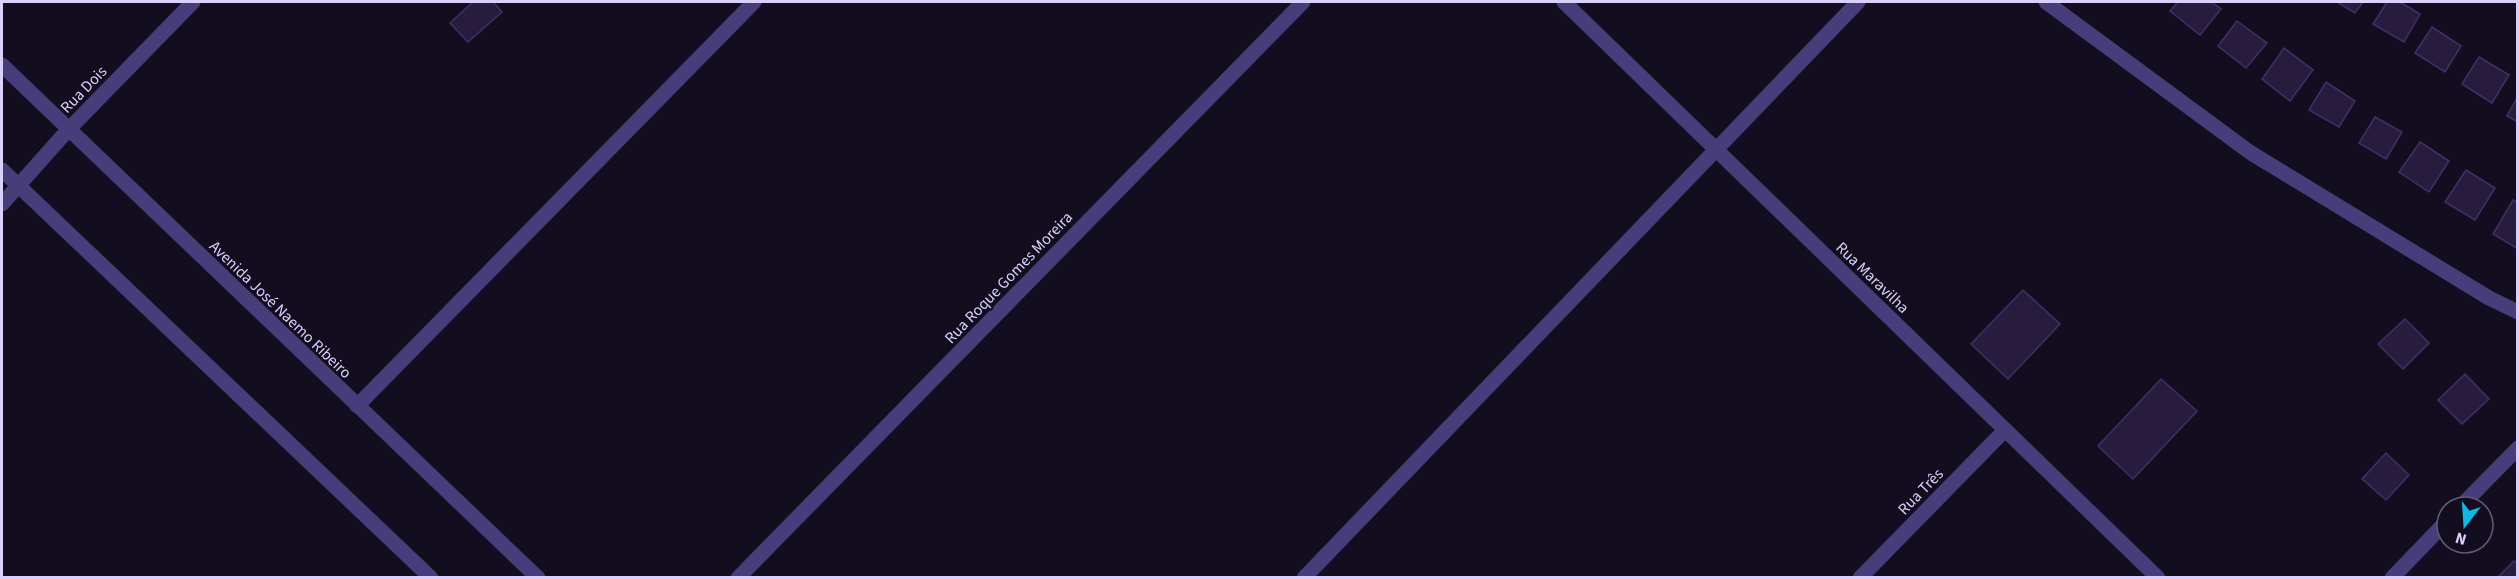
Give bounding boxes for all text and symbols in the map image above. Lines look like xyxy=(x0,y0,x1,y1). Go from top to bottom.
street label: Rua Dois xyxy=(56,61,112,118)
street label: Rua Roque Gomes Moreira xyxy=(940,207,1078,349)
street label: Avenida José Naemo Ribeiro xyxy=(204,236,356,384)
street label: Rua Maravilha xyxy=(1831,237,1914,318)
street label: Rua Três xyxy=(1893,463,1949,520)
north arrow xyxy=(2435,495,2495,555)
text: N xyxy=(2453,526,2469,550)

